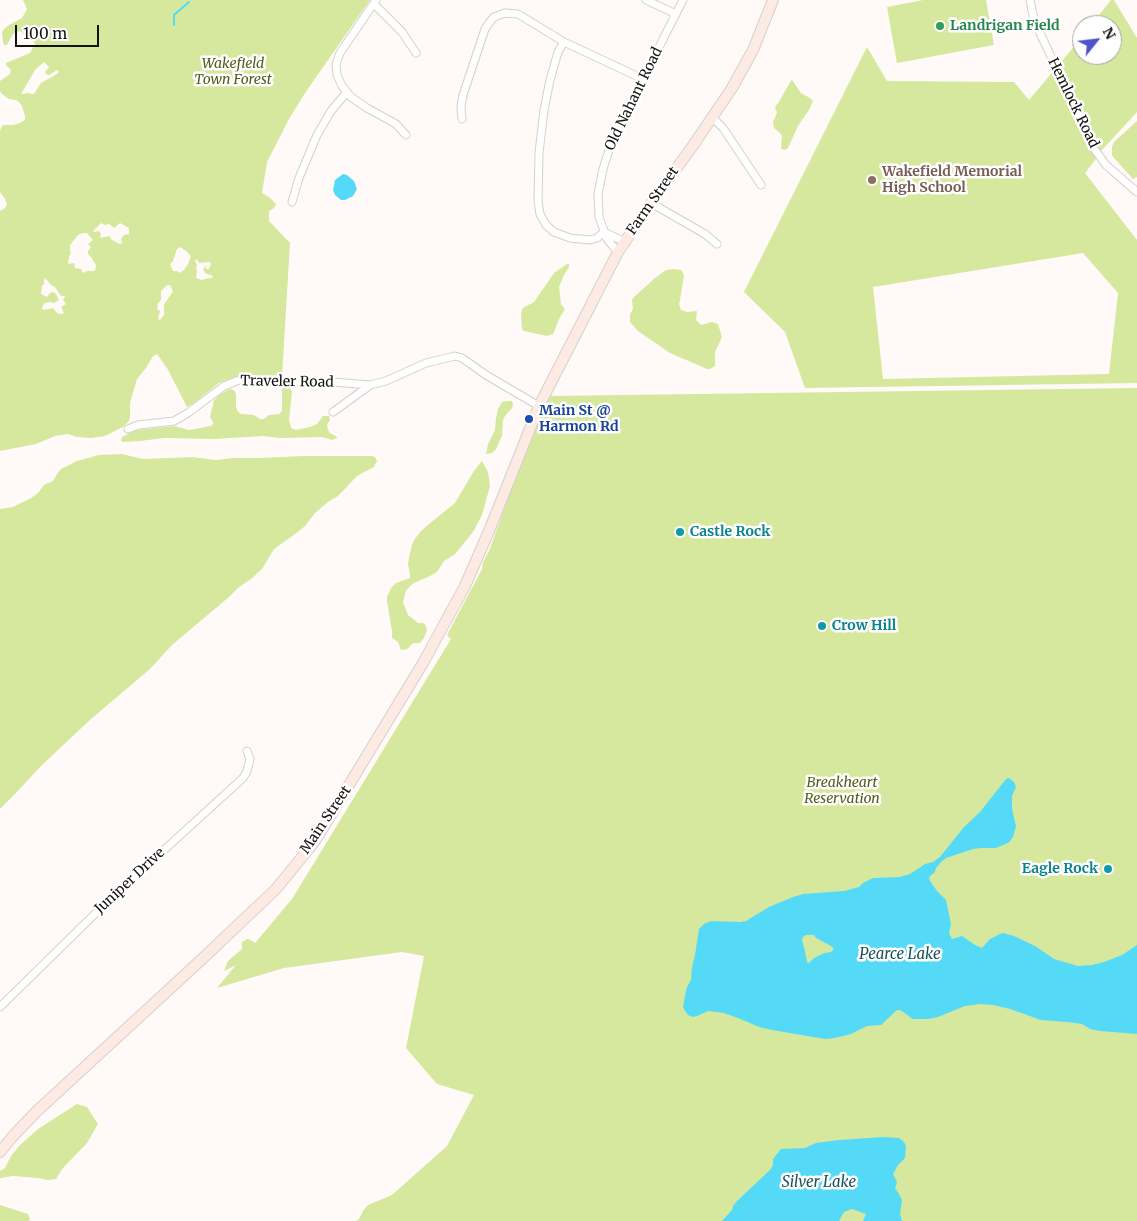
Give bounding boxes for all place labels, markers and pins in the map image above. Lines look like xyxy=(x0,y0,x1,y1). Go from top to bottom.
place label: Landrigan Field xyxy=(950,18,1060,34)
marker: Landrigan Field xyxy=(934,20,946,32)
place label: Wakefield Memorial High School xyxy=(882,164,1022,196)
marker: Wakefield Memorial High School xyxy=(866,174,878,186)
place label: Main St @ Harmon Rd xyxy=(539,403,619,436)
marker: Main St @ Harmon Rd xyxy=(523,413,535,425)
place label: Castle Rock xyxy=(690,524,770,540)
marker: Castle Rock xyxy=(674,526,686,538)
place label: Crow Hill xyxy=(832,618,896,634)
marker: Crow Hill xyxy=(816,620,828,632)
place label: Eagle Rock xyxy=(1022,861,1098,877)
marker: Eagle Rock xyxy=(1102,863,1114,875)

